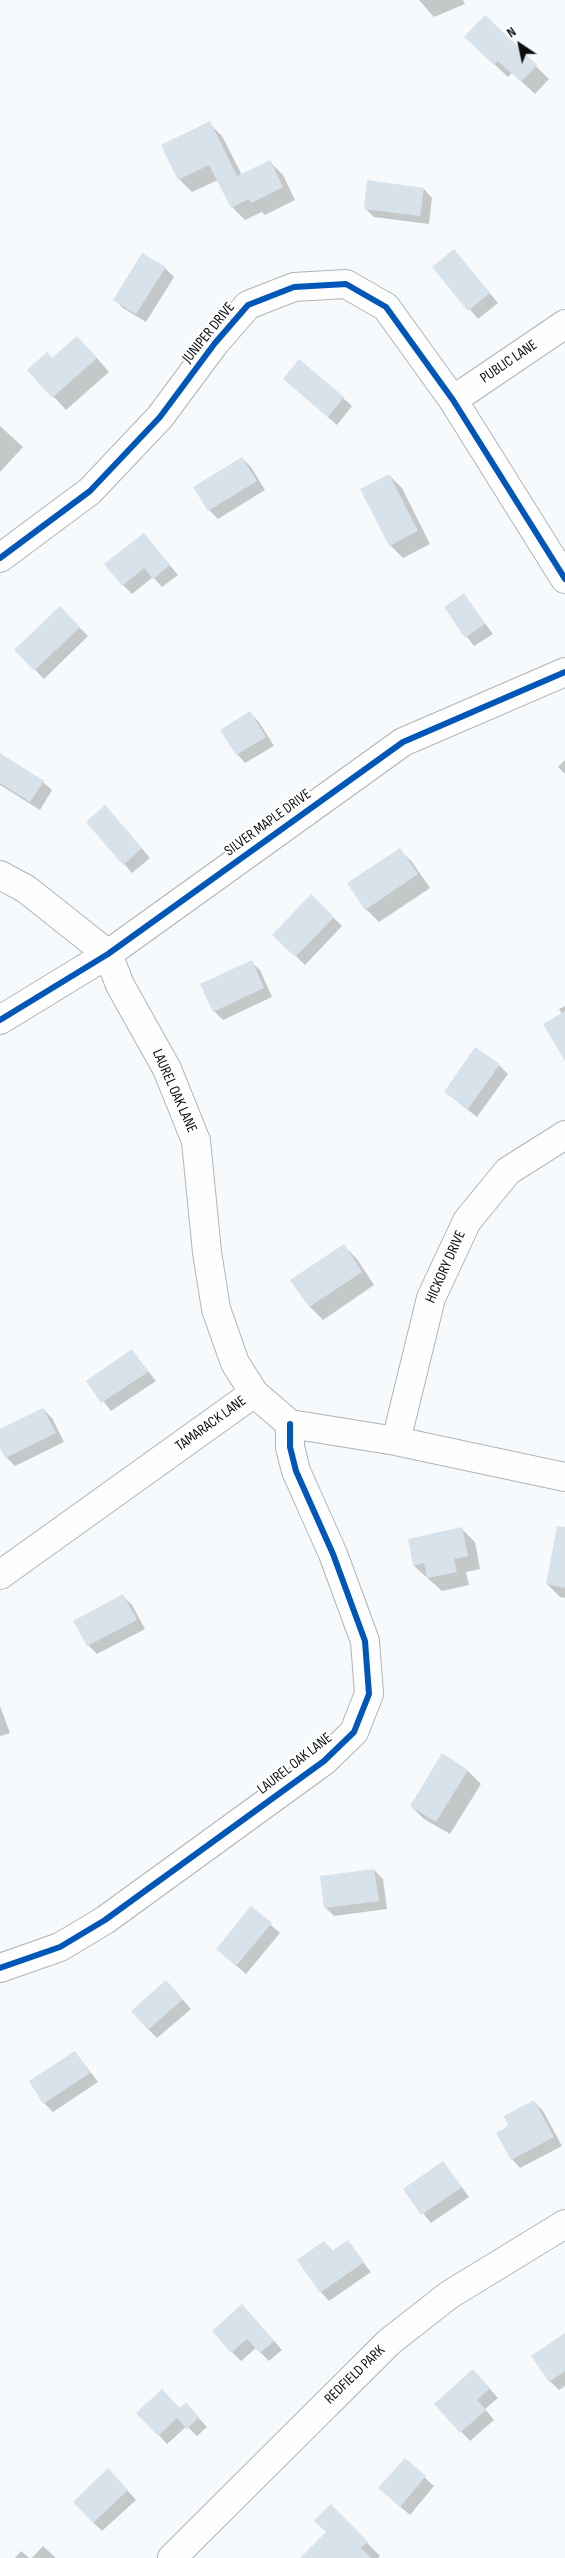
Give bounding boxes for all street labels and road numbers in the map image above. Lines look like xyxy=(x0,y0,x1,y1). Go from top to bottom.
street label: JUNIPER DRIVE xyxy=(179,299,239,367)
street label: PUBLIC LANE xyxy=(477,336,541,388)
street label: SILVER MAPLE DRIVE xyxy=(221,786,315,860)
street label: LAUREL OAK LANE xyxy=(148,1047,200,1135)
street label: HICKORY DRIVE xyxy=(422,1228,470,1306)
street label: TAMARACK LANE xyxy=(172,1392,250,1456)
street label: LAUREL OAK LANE xyxy=(254,1729,336,1799)
street label: REDFIELD PARK xyxy=(321,2342,389,2408)

